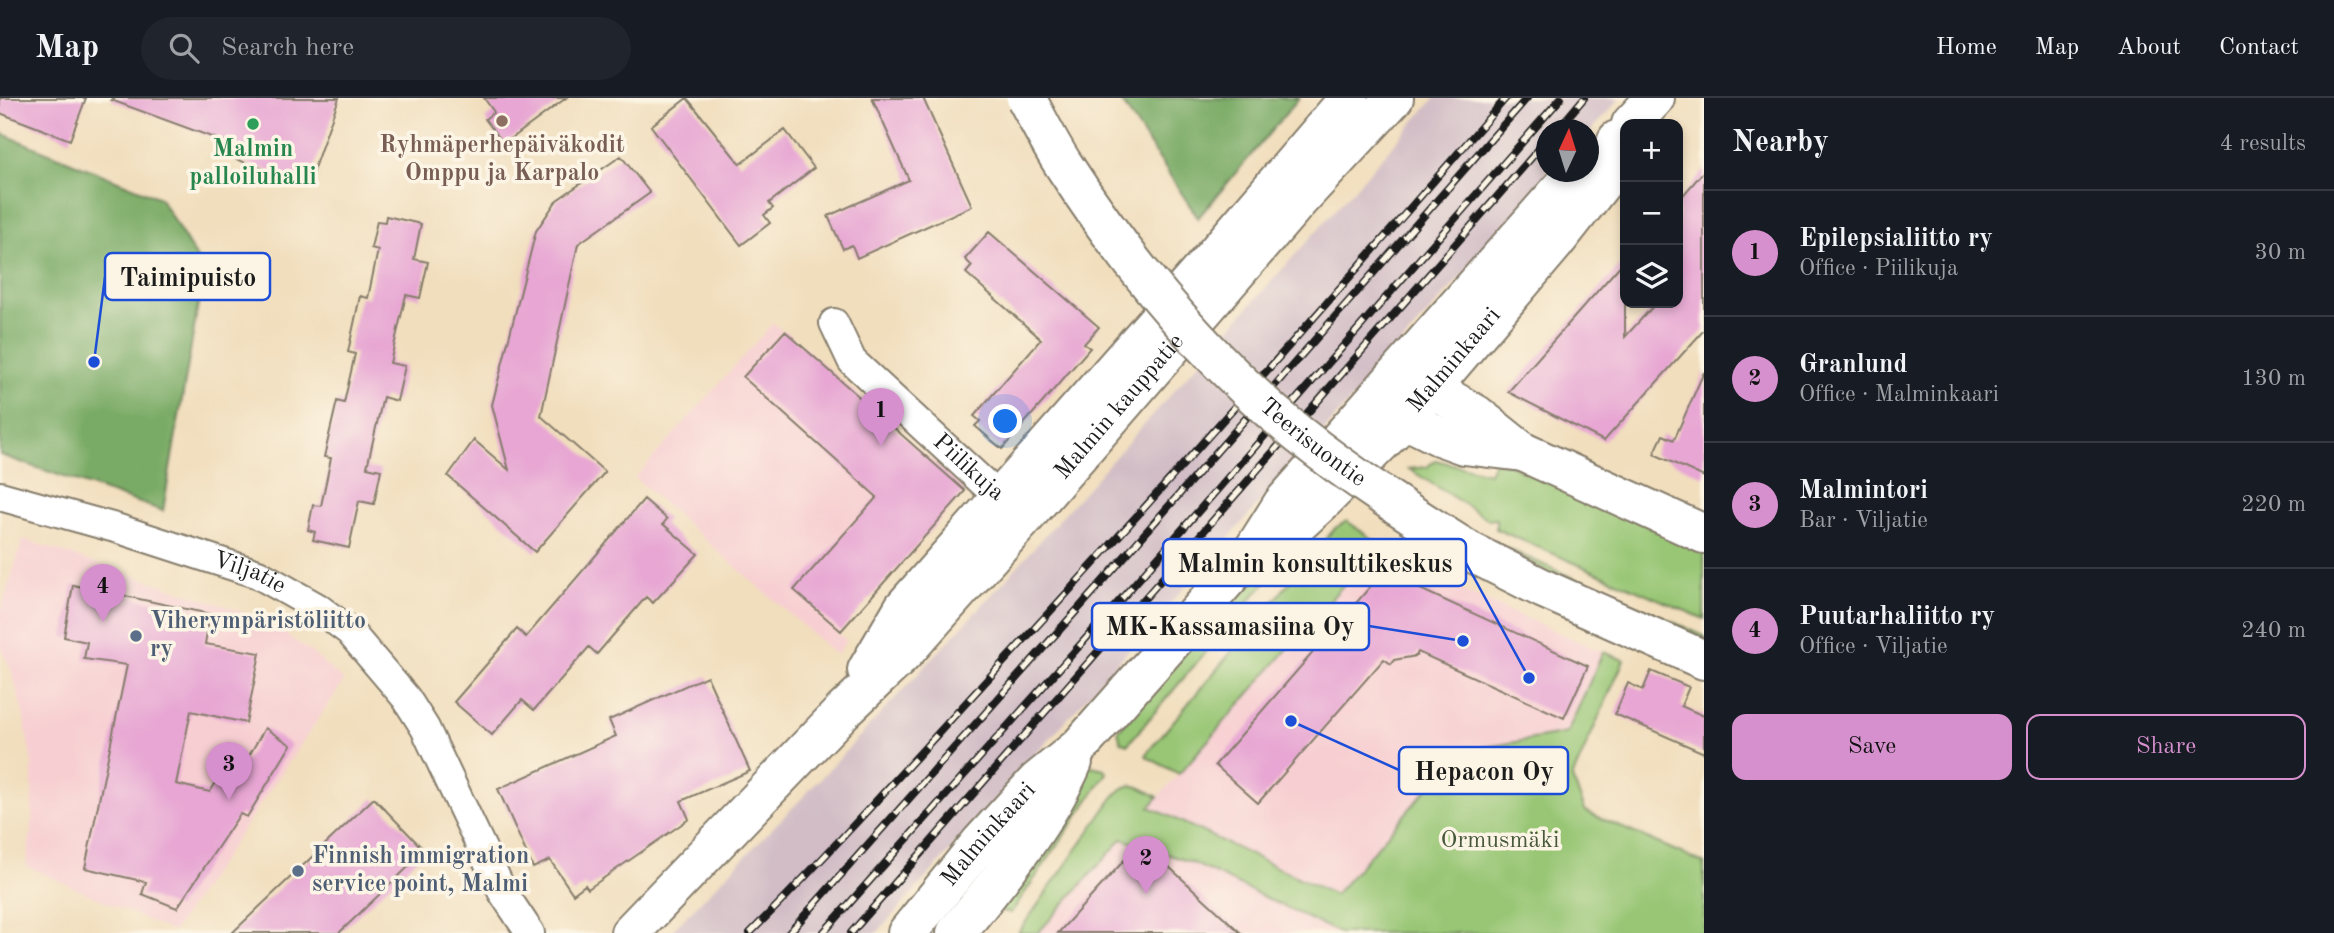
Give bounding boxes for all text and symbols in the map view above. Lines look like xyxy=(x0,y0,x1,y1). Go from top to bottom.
search box xyxy=(141,17,631,80)
icon: search xyxy=(165,29,203,67)
text: Map xyxy=(35,32,99,65)
text: Search here xyxy=(221,35,354,61)
text: Home xyxy=(1936,36,1997,60)
text: Map xyxy=(2035,36,2079,60)
text: About xyxy=(2117,36,2181,60)
text: Contact xyxy=(2219,36,2299,60)
marker: Ryhmäperhepäiväkodit Omppu ja Karpalo xyxy=(494,113,510,129)
marker: Malmin palloiluhalli xyxy=(245,116,261,132)
north arrow xyxy=(1536,119,1599,182)
map controls xyxy=(1620,119,1683,308)
button: + xyxy=(1620,119,1683,182)
text: Nearby xyxy=(1732,128,1829,158)
text: 4 results xyxy=(2220,132,2306,155)
place label: Ryhmäperhepäiväkodit Omppu ja Karpalo xyxy=(379,134,625,186)
place label: Malmin palloiluhalli xyxy=(189,138,317,190)
button: − xyxy=(1620,182,1683,245)
text: Epilepsialiitto ry xyxy=(1799,226,1993,252)
text: 1 xyxy=(1748,241,1762,264)
text: 30 m xyxy=(2255,241,2306,264)
button: layers xyxy=(1620,245,1683,308)
callout: Taimipuisto xyxy=(105,253,270,300)
text: Office · Piilikuja xyxy=(1799,257,1958,280)
text: Taimipuisto xyxy=(120,266,256,292)
street label: Malminkaari xyxy=(1404,304,1506,418)
street label: Malmin kauppatie xyxy=(1051,330,1189,484)
text: Granlund xyxy=(1799,352,1907,378)
text: 2 xyxy=(1748,367,1762,390)
text: 130 m xyxy=(2241,367,2306,390)
text: Office · Malminkaari xyxy=(1799,383,1999,406)
pin: 1 xyxy=(858,388,904,446)
street label: Teerisuontie xyxy=(1254,394,1370,492)
your location xyxy=(988,404,1022,438)
street label: Piilikuja xyxy=(928,430,1008,506)
text: Malmintori xyxy=(1799,478,1928,504)
text: 3 xyxy=(1748,493,1762,516)
text: 220 m xyxy=(2241,493,2306,516)
text: Bar · Viljatie xyxy=(1799,509,1928,532)
callout: Malmin konsulttikeskus xyxy=(1163,539,1466,586)
street label: Viljatie xyxy=(210,548,289,599)
text: Malmin konsulttikeskus xyxy=(1178,552,1452,578)
pin: 4 xyxy=(80,564,126,622)
callout: MK-Kassamasiina Oy xyxy=(1092,603,1369,650)
text: Puutarhaliitto ry xyxy=(1799,604,1995,630)
place label: Viherympäristöliitto ry xyxy=(150,610,366,662)
text: MK-Kassamasiina Oy xyxy=(1105,615,1355,641)
text: 4 xyxy=(1748,619,1762,642)
text: 240 m xyxy=(2241,619,2306,642)
marker: Viherympäristöliitto ry xyxy=(128,628,144,644)
text: Office · Viljatie xyxy=(1799,635,1948,658)
button: Save xyxy=(1732,714,2012,780)
button: Share xyxy=(2026,714,2306,780)
pin: 3 xyxy=(206,742,252,800)
callout: Hepacon Oy xyxy=(1399,747,1568,794)
text: Hepacon Oy xyxy=(1414,760,1554,786)
street label: Malminkaari xyxy=(938,778,1041,892)
park label: Ormusmäki xyxy=(1441,829,1559,853)
pin: 2 xyxy=(1123,836,1169,894)
place label: Finnish immigration service point, Malmi xyxy=(312,845,529,897)
marker: Finnish immigration service point, Malmi xyxy=(290,863,306,879)

